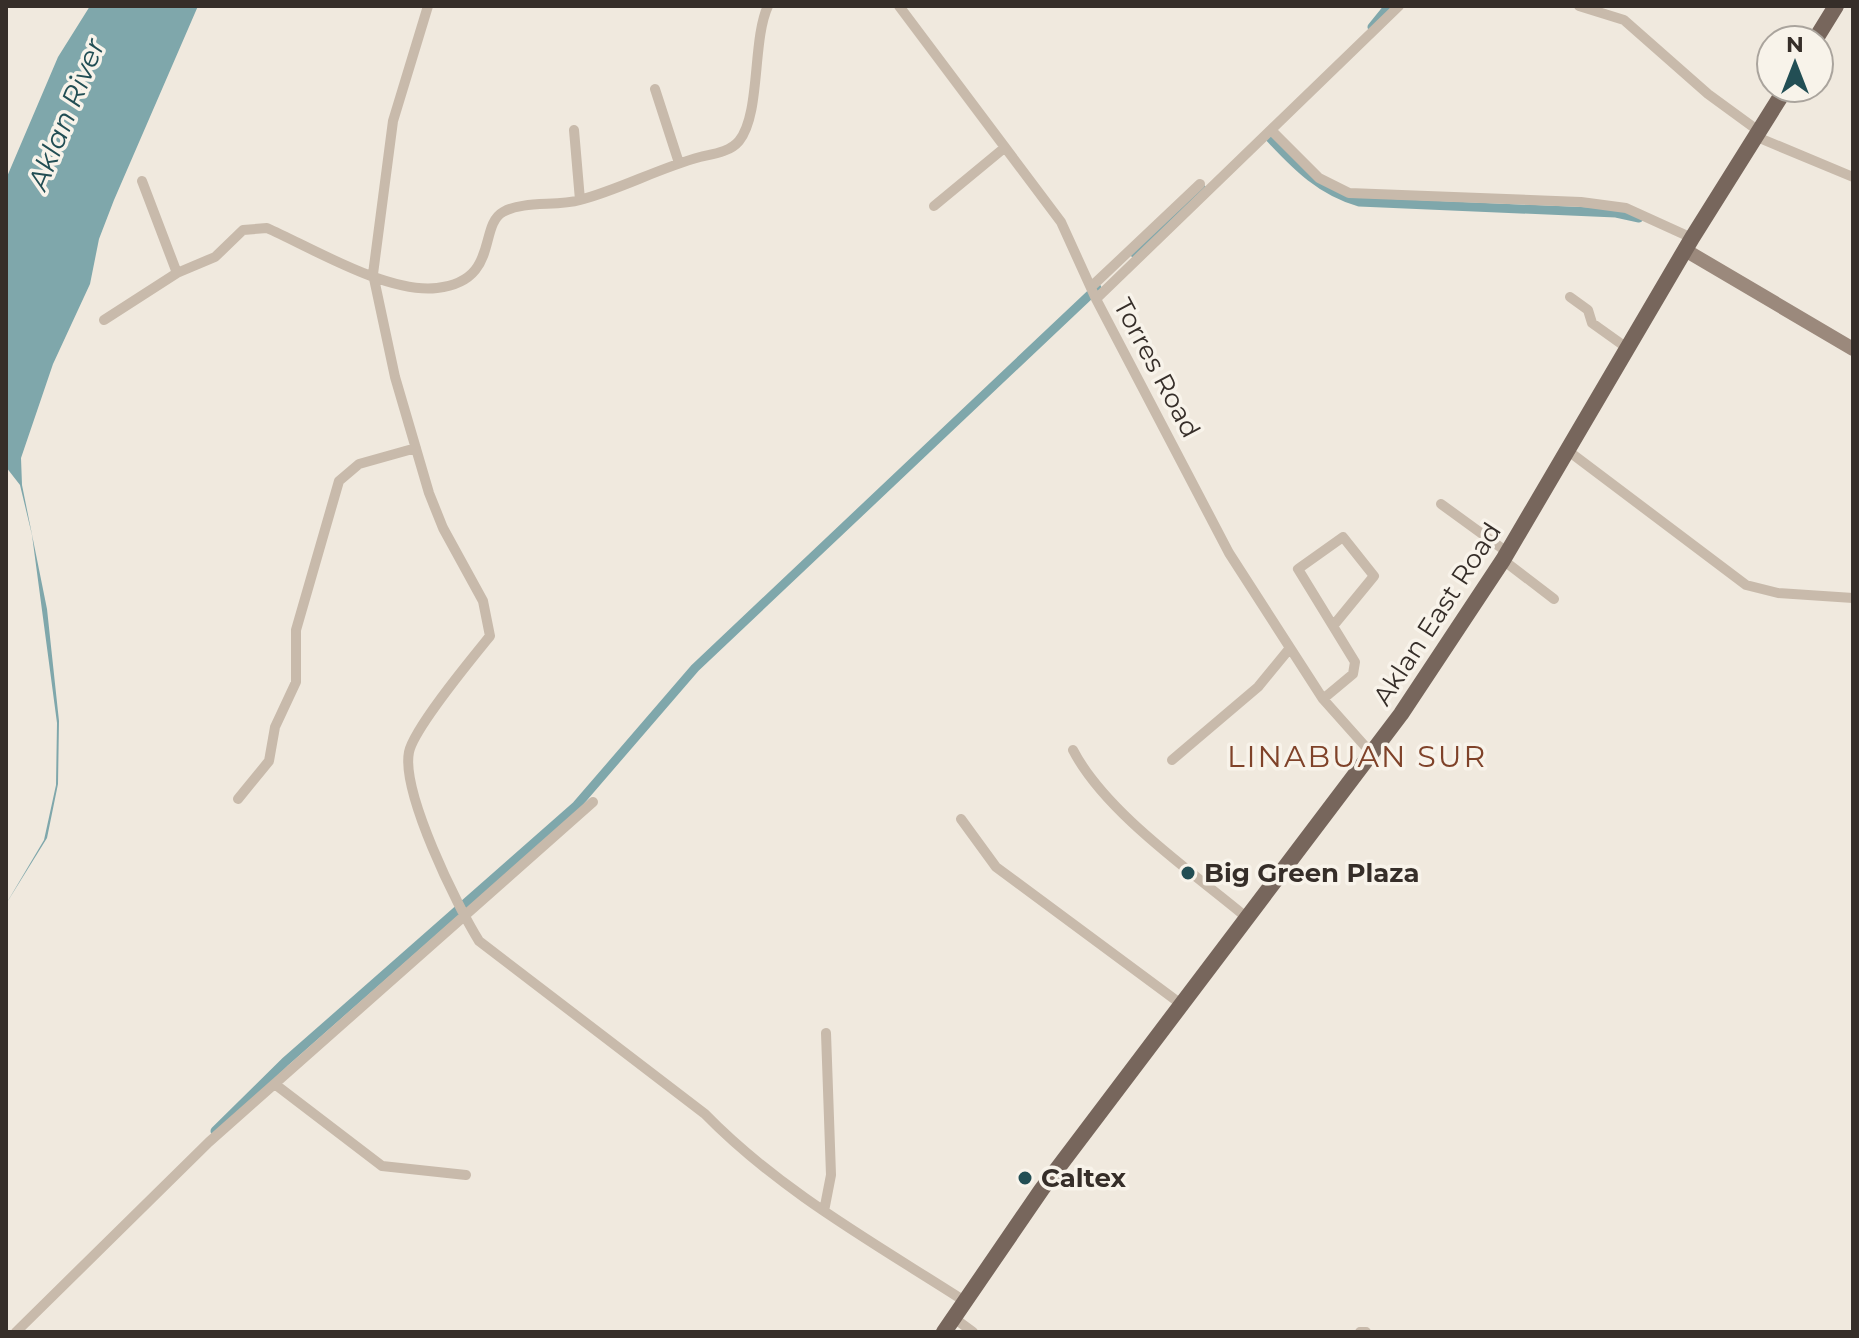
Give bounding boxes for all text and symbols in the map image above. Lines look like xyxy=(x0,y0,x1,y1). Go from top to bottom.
north arrow xyxy=(1755,24,1835,104)
text: N xyxy=(1786,31,1804,58)
water label: Aklan River xyxy=(19,33,112,196)
street label: Torres Road xyxy=(1107,293,1207,443)
street label: Aklan East Road xyxy=(1366,517,1508,711)
district label: LINABUAN SUR xyxy=(1227,738,1487,775)
place label: Big Green Plaza xyxy=(1204,857,1420,889)
marker: Big Green Plaza xyxy=(1179,864,1197,882)
place label: Caltex xyxy=(1041,1162,1126,1194)
marker: Caltex xyxy=(1016,1169,1034,1187)

